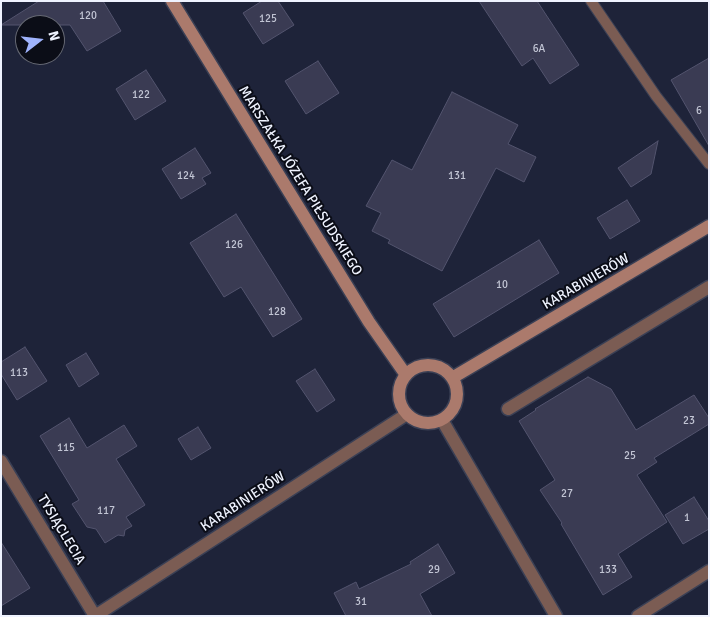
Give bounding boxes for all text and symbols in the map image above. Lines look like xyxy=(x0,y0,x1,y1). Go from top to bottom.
house number: 120 xyxy=(79,9,97,23)
house number: 125 xyxy=(259,12,277,26)
north arrow xyxy=(15,15,65,65)
text: N xyxy=(44,29,63,43)
house number: 6A xyxy=(533,42,545,56)
street label: MARSZAŁKA JÓZEFA PIŁSUDSKIEGO xyxy=(235,83,365,279)
house number: 122 xyxy=(132,88,150,102)
house number: 6 xyxy=(696,104,702,118)
house number: 124 xyxy=(177,169,195,183)
house number: 131 xyxy=(448,169,466,183)
house number: 126 xyxy=(225,238,243,252)
street label: KARABINIERÓW xyxy=(540,250,632,314)
house number: 10 xyxy=(496,278,508,292)
house number: 128 xyxy=(268,305,286,319)
house number: 113 xyxy=(10,366,28,380)
house number: 23 xyxy=(683,414,695,428)
house number: 115 xyxy=(57,441,75,455)
house number: 25 xyxy=(624,449,636,463)
street label: KARABINIERÓW xyxy=(198,468,288,536)
house number: 27 xyxy=(561,487,573,501)
street label: TYSIĄCLECIA xyxy=(34,492,88,568)
house number: 117 xyxy=(97,504,115,518)
house number: 1 xyxy=(684,511,690,525)
house number: 29 xyxy=(428,563,440,577)
house number: 133 xyxy=(599,563,617,577)
house number: 31 xyxy=(355,595,367,609)

